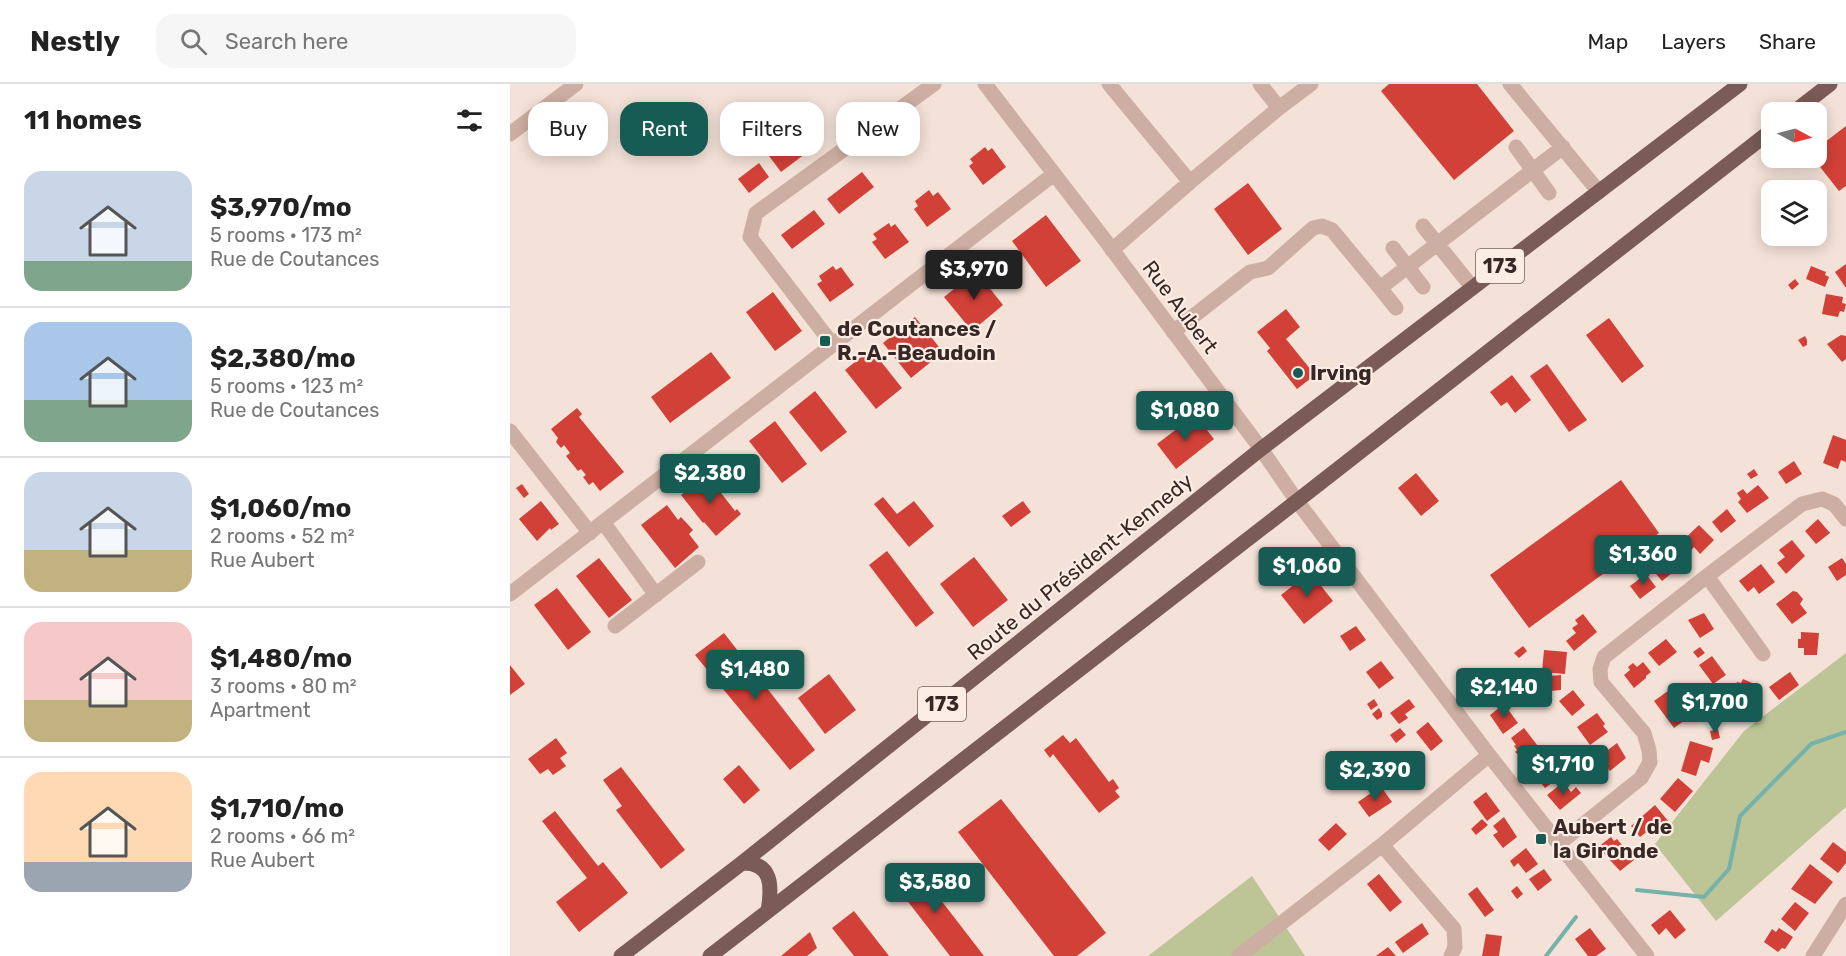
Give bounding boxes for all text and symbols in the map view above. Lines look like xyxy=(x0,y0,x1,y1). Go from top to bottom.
search box xyxy=(156,14,576,68)
text: Nestly xyxy=(30,25,120,58)
icon: search xyxy=(177,25,210,58)
text: Search here xyxy=(225,28,348,55)
text: Map xyxy=(1587,29,1628,54)
text: Layers xyxy=(1661,29,1726,54)
text: Share xyxy=(1759,29,1816,54)
chip: Buy xyxy=(528,102,608,156)
chip: Rent xyxy=(620,102,708,156)
chip: Filters xyxy=(720,102,824,156)
chip: New xyxy=(836,102,920,156)
north arrow xyxy=(1761,102,1827,168)
map controls xyxy=(1761,102,1827,246)
icon: filters xyxy=(453,104,486,137)
text: 11 homes xyxy=(24,105,142,136)
button: layers xyxy=(1761,180,1827,246)
text: $3,970/mo xyxy=(210,192,352,223)
icon: home xyxy=(72,195,144,267)
text: 5 rooms · 173 m² xyxy=(210,223,362,247)
text: Rue de Coutances xyxy=(210,247,380,271)
road number: 173 xyxy=(1476,249,1524,283)
pin: $3,970 xyxy=(925,250,1023,301)
street label: Rue Aubert xyxy=(1137,255,1223,358)
text: $3,970 xyxy=(939,257,1009,281)
place label: de Coutances / R.-A.-Beaudoin xyxy=(837,316,996,365)
marker: de Coutances / R.-A.-Beaudoin xyxy=(818,334,832,348)
text: $2,380/mo xyxy=(210,343,356,374)
icon: home xyxy=(72,346,144,418)
place label: Irving xyxy=(1310,360,1372,385)
marker: Irving xyxy=(1291,366,1305,380)
text: 5 rooms · 123 m² xyxy=(210,374,363,398)
pin: $1,080 xyxy=(1136,391,1234,442)
text: Rue de Coutances xyxy=(210,398,380,422)
text: $1,080 xyxy=(1150,398,1220,422)
pin: $2,380 xyxy=(661,454,759,505)
text: $2,380 xyxy=(674,461,746,485)
street label: Route du Président-Kennedy xyxy=(962,468,1198,665)
text: $1,060/mo xyxy=(210,493,351,524)
icon: home xyxy=(72,496,144,568)
text: 2 rooms · 52 m² xyxy=(210,524,355,548)
pin: $1,360 xyxy=(1594,535,1692,586)
text: $1,360 xyxy=(1609,542,1677,566)
pin: $1,060 xyxy=(1258,547,1356,598)
text: Rue Aubert xyxy=(210,548,315,572)
text: $1,060 xyxy=(1273,554,1341,578)
text: $1,480/mo xyxy=(210,643,352,674)
icon: home xyxy=(72,646,144,718)
pin: $1,480 xyxy=(706,650,804,701)
text: $1,480 xyxy=(720,657,790,681)
pin: $2,140 xyxy=(1455,668,1553,719)
text: 3 rooms · 80 m² xyxy=(210,674,357,698)
text: $2,140 xyxy=(1470,675,1538,699)
pin: $1,700 xyxy=(1666,683,1764,734)
road number: 173 xyxy=(918,687,966,721)
text: $1,700 xyxy=(1682,690,1748,714)
text: Apartment xyxy=(210,698,311,722)
pin: $1,710 xyxy=(1514,745,1612,796)
pin: $2,390 xyxy=(1326,751,1424,802)
text: $1,710 xyxy=(1531,752,1595,776)
text: $2,390 xyxy=(1339,758,1411,782)
text: $1,710/mo xyxy=(210,793,344,824)
icon: home xyxy=(72,796,144,868)
place label: Aubert / de la Gironde xyxy=(1553,814,1672,863)
text: 2 rooms · 66 m² xyxy=(210,824,355,848)
marker: Aubert / de la Gironde xyxy=(1534,832,1548,846)
text: Rue Aubert xyxy=(210,848,315,872)
pin: $3,580 xyxy=(886,863,984,914)
text: $3,580 xyxy=(899,870,971,894)

